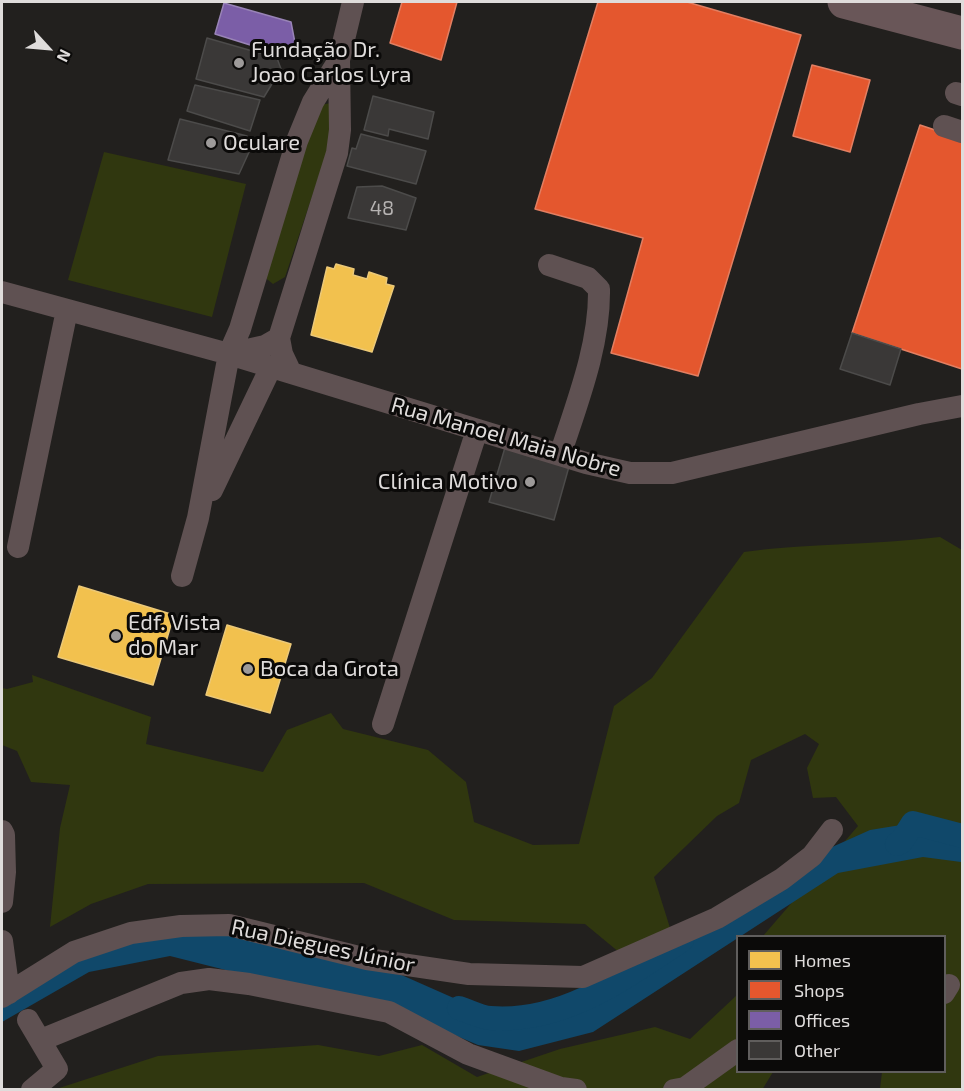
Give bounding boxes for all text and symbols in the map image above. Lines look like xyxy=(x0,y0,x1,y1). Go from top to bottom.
north arrow xyxy=(18,18,78,78)
place label: Fundação Dr. Joao Carlos Lyra xyxy=(251,37,411,88)
text: N xyxy=(54,47,76,65)
marker: Fundação Dr. Joao Carlos Lyra xyxy=(232,56,246,70)
place label: Oculare xyxy=(223,130,300,156)
marker: Oculare xyxy=(204,136,218,150)
house number: 48 xyxy=(370,196,394,220)
street label: Rua Manoel Maia Nobre xyxy=(388,392,624,482)
place label: Clínica Motivo xyxy=(378,469,518,495)
marker: Clínica Motivo xyxy=(523,475,537,489)
place label: Edf. Vista do Mar xyxy=(128,610,221,662)
marker: Edf. Vista do Mar xyxy=(109,629,123,643)
place label: Boca da Grota xyxy=(260,656,399,682)
marker: Boca da Grota xyxy=(241,662,255,676)
street label: Rua Diegues Júnior xyxy=(229,914,417,978)
legend xyxy=(736,935,946,1073)
text: Homes xyxy=(794,949,851,971)
text: Shops xyxy=(794,979,844,1001)
text: Offices xyxy=(794,1009,850,1031)
text: Other xyxy=(794,1039,840,1061)

